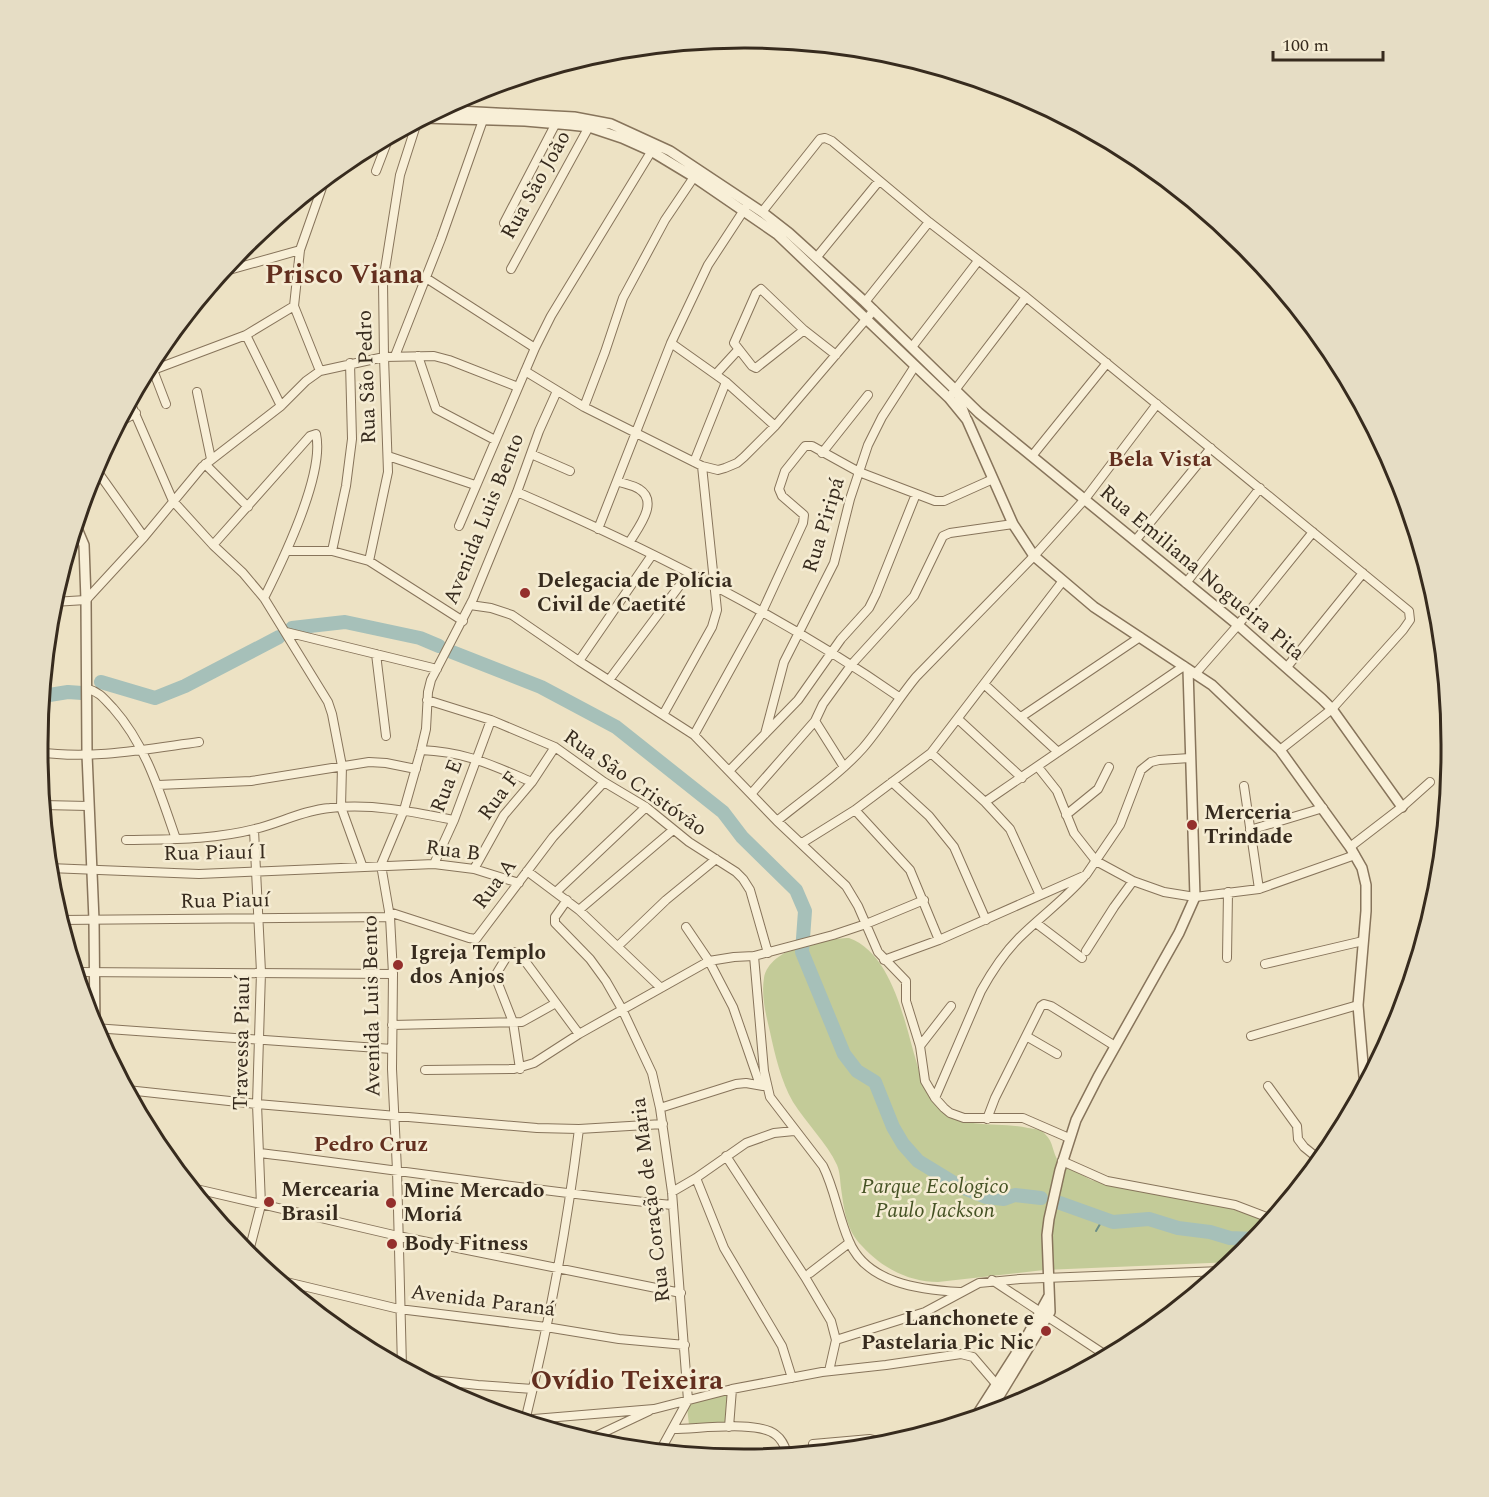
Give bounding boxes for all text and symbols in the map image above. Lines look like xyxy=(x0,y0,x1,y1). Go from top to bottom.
scale bar xyxy=(1273,24,1382,62)
text: 100 m xyxy=(1282,32,1329,59)
street label: Rua São João xyxy=(493,125,579,245)
district label: Prisco Viana xyxy=(265,254,423,296)
street label: Rua São Pedro xyxy=(349,309,385,445)
street label: Avenida Luis Bento xyxy=(435,429,533,609)
district label: Bela Vista xyxy=(1108,443,1213,476)
street label: Rua Piripá xyxy=(794,473,854,577)
street label: Rua Emiliana Nogueira Pita xyxy=(1092,477,1312,669)
place label: Delegacia de Polícia Civil de Caetité xyxy=(537,565,732,621)
marker: Delegacia de Polícia Civil de Caetité xyxy=(518,586,532,600)
street label: Rua São Cristóvão xyxy=(557,721,713,845)
street label: Rua E xyxy=(422,755,472,817)
street label: Rua F xyxy=(470,765,528,827)
place label: Merceria Trindade xyxy=(1204,797,1293,853)
marker: Merceria Trindade xyxy=(1185,818,1199,832)
street label: Rua B xyxy=(424,832,482,870)
street label: Rua Piauí I xyxy=(163,836,267,870)
street label: Rua A xyxy=(465,851,525,916)
street label: Rua Piauí xyxy=(180,884,272,918)
street label: Avenida Luis Bento xyxy=(354,915,390,1097)
place label: Igreja Templo dos Anjos xyxy=(410,937,546,993)
marker: Igreja Templo dos Anjos xyxy=(391,958,405,972)
street label: Travessa Piauí xyxy=(225,974,259,1111)
street label: Rua Coração de Maria xyxy=(622,1095,679,1304)
district label: Pedro Cruz xyxy=(314,1128,428,1161)
park label: Parque Ecologico Paulo Jackson xyxy=(861,1171,1009,1227)
place label: Mercearia Brasil xyxy=(281,1174,379,1230)
place label: Mine Mercado Moriá xyxy=(403,1175,544,1231)
marker: Mercearia Brasil xyxy=(262,1195,276,1209)
marker: Mine Mercado Moriá xyxy=(384,1196,398,1210)
place label: Body Fitness xyxy=(404,1228,528,1260)
marker: Body Fitness xyxy=(385,1237,399,1251)
street label: Avenida Paraná xyxy=(409,1276,558,1326)
place label: Lanchonete e Pastelaria Pic Nic xyxy=(861,1303,1034,1359)
marker: Lanchonete e Pastelaria Pic Nic xyxy=(1039,1324,1053,1338)
district label: Ovídio Teixeira xyxy=(531,1360,723,1402)

